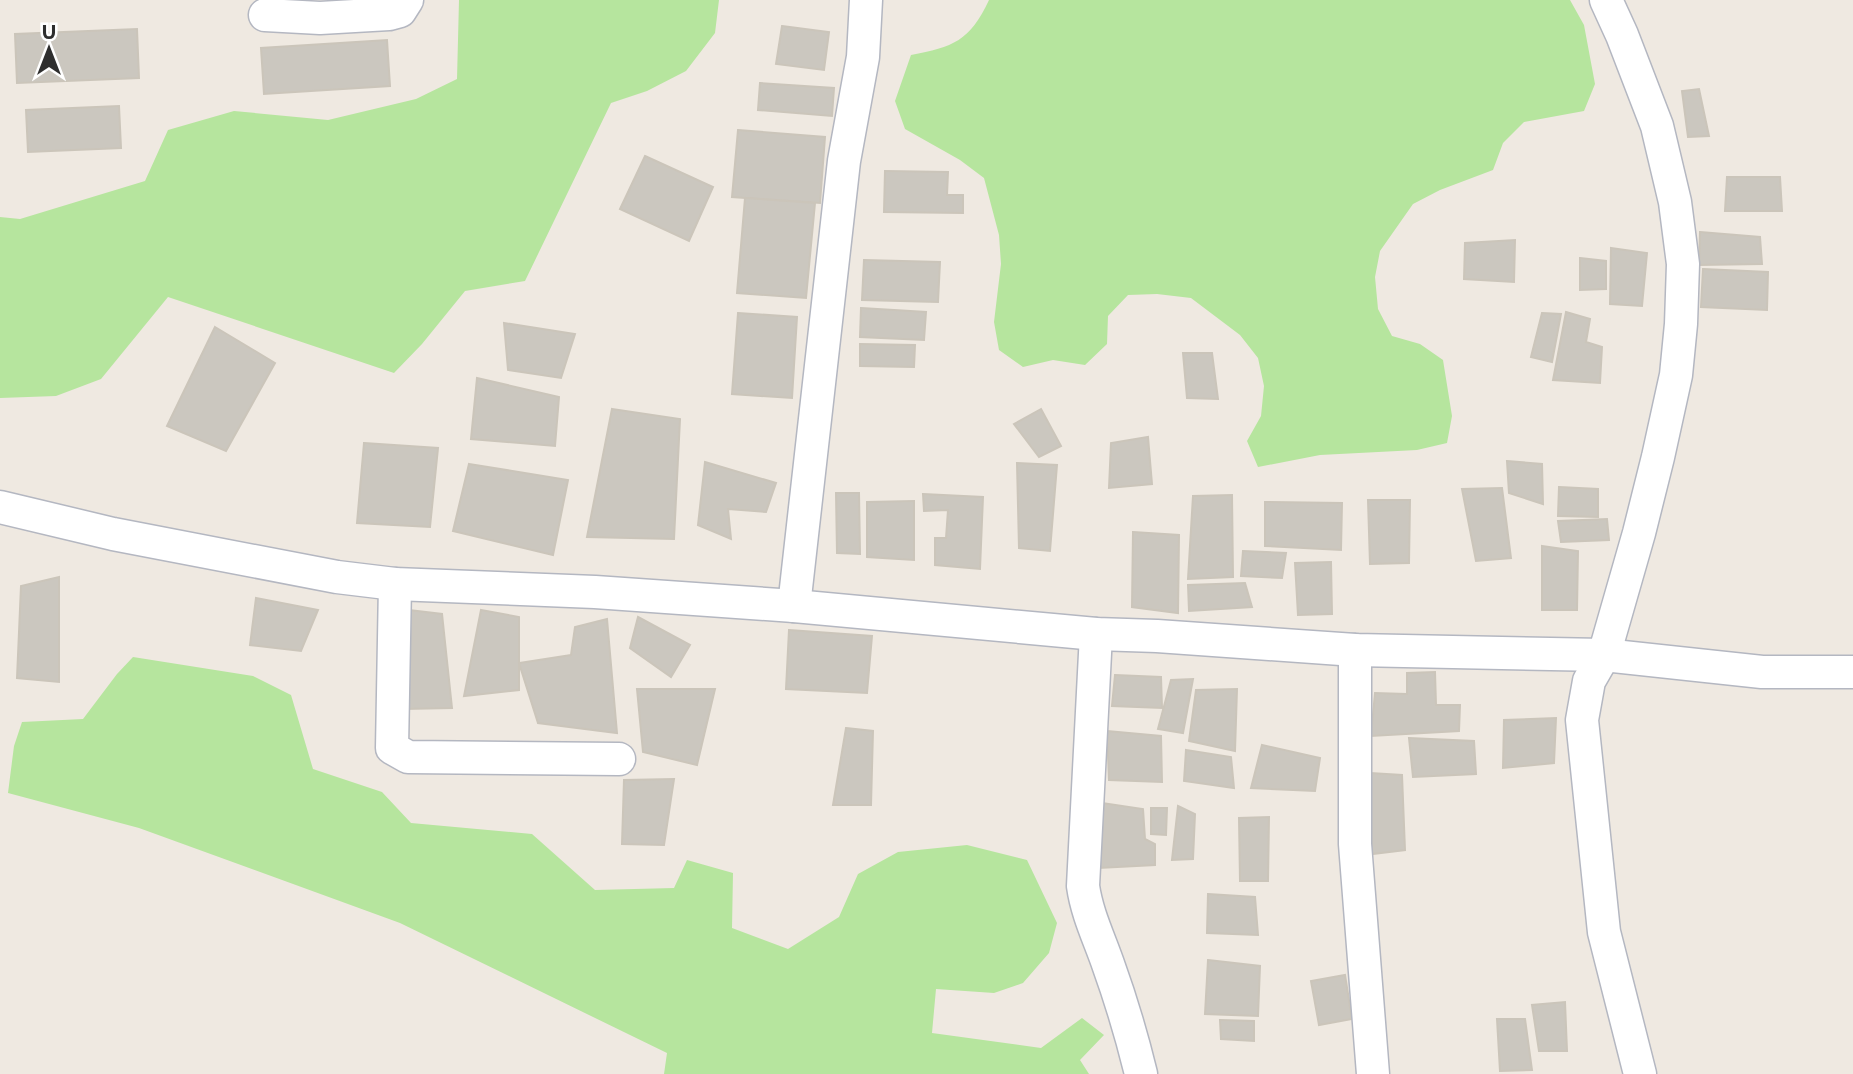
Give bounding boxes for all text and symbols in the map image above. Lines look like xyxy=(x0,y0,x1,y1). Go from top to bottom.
north arrow xyxy=(14,14,84,84)
text: U xyxy=(42,21,56,44)

